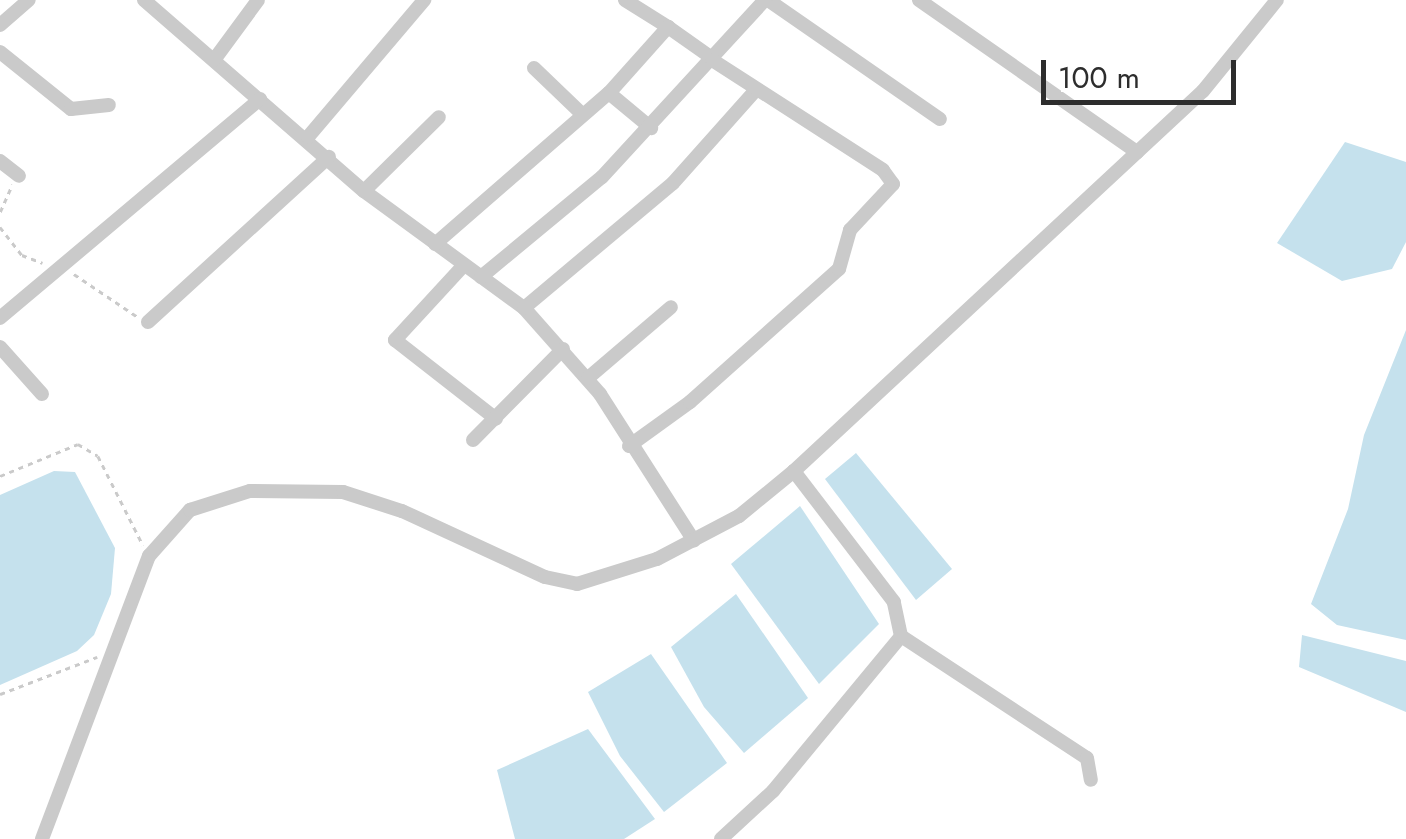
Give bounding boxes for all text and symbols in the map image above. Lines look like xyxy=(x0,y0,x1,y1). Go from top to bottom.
scale bar xyxy=(1046,40,1241,102)
text: 100 m xyxy=(1058,56,1140,99)

